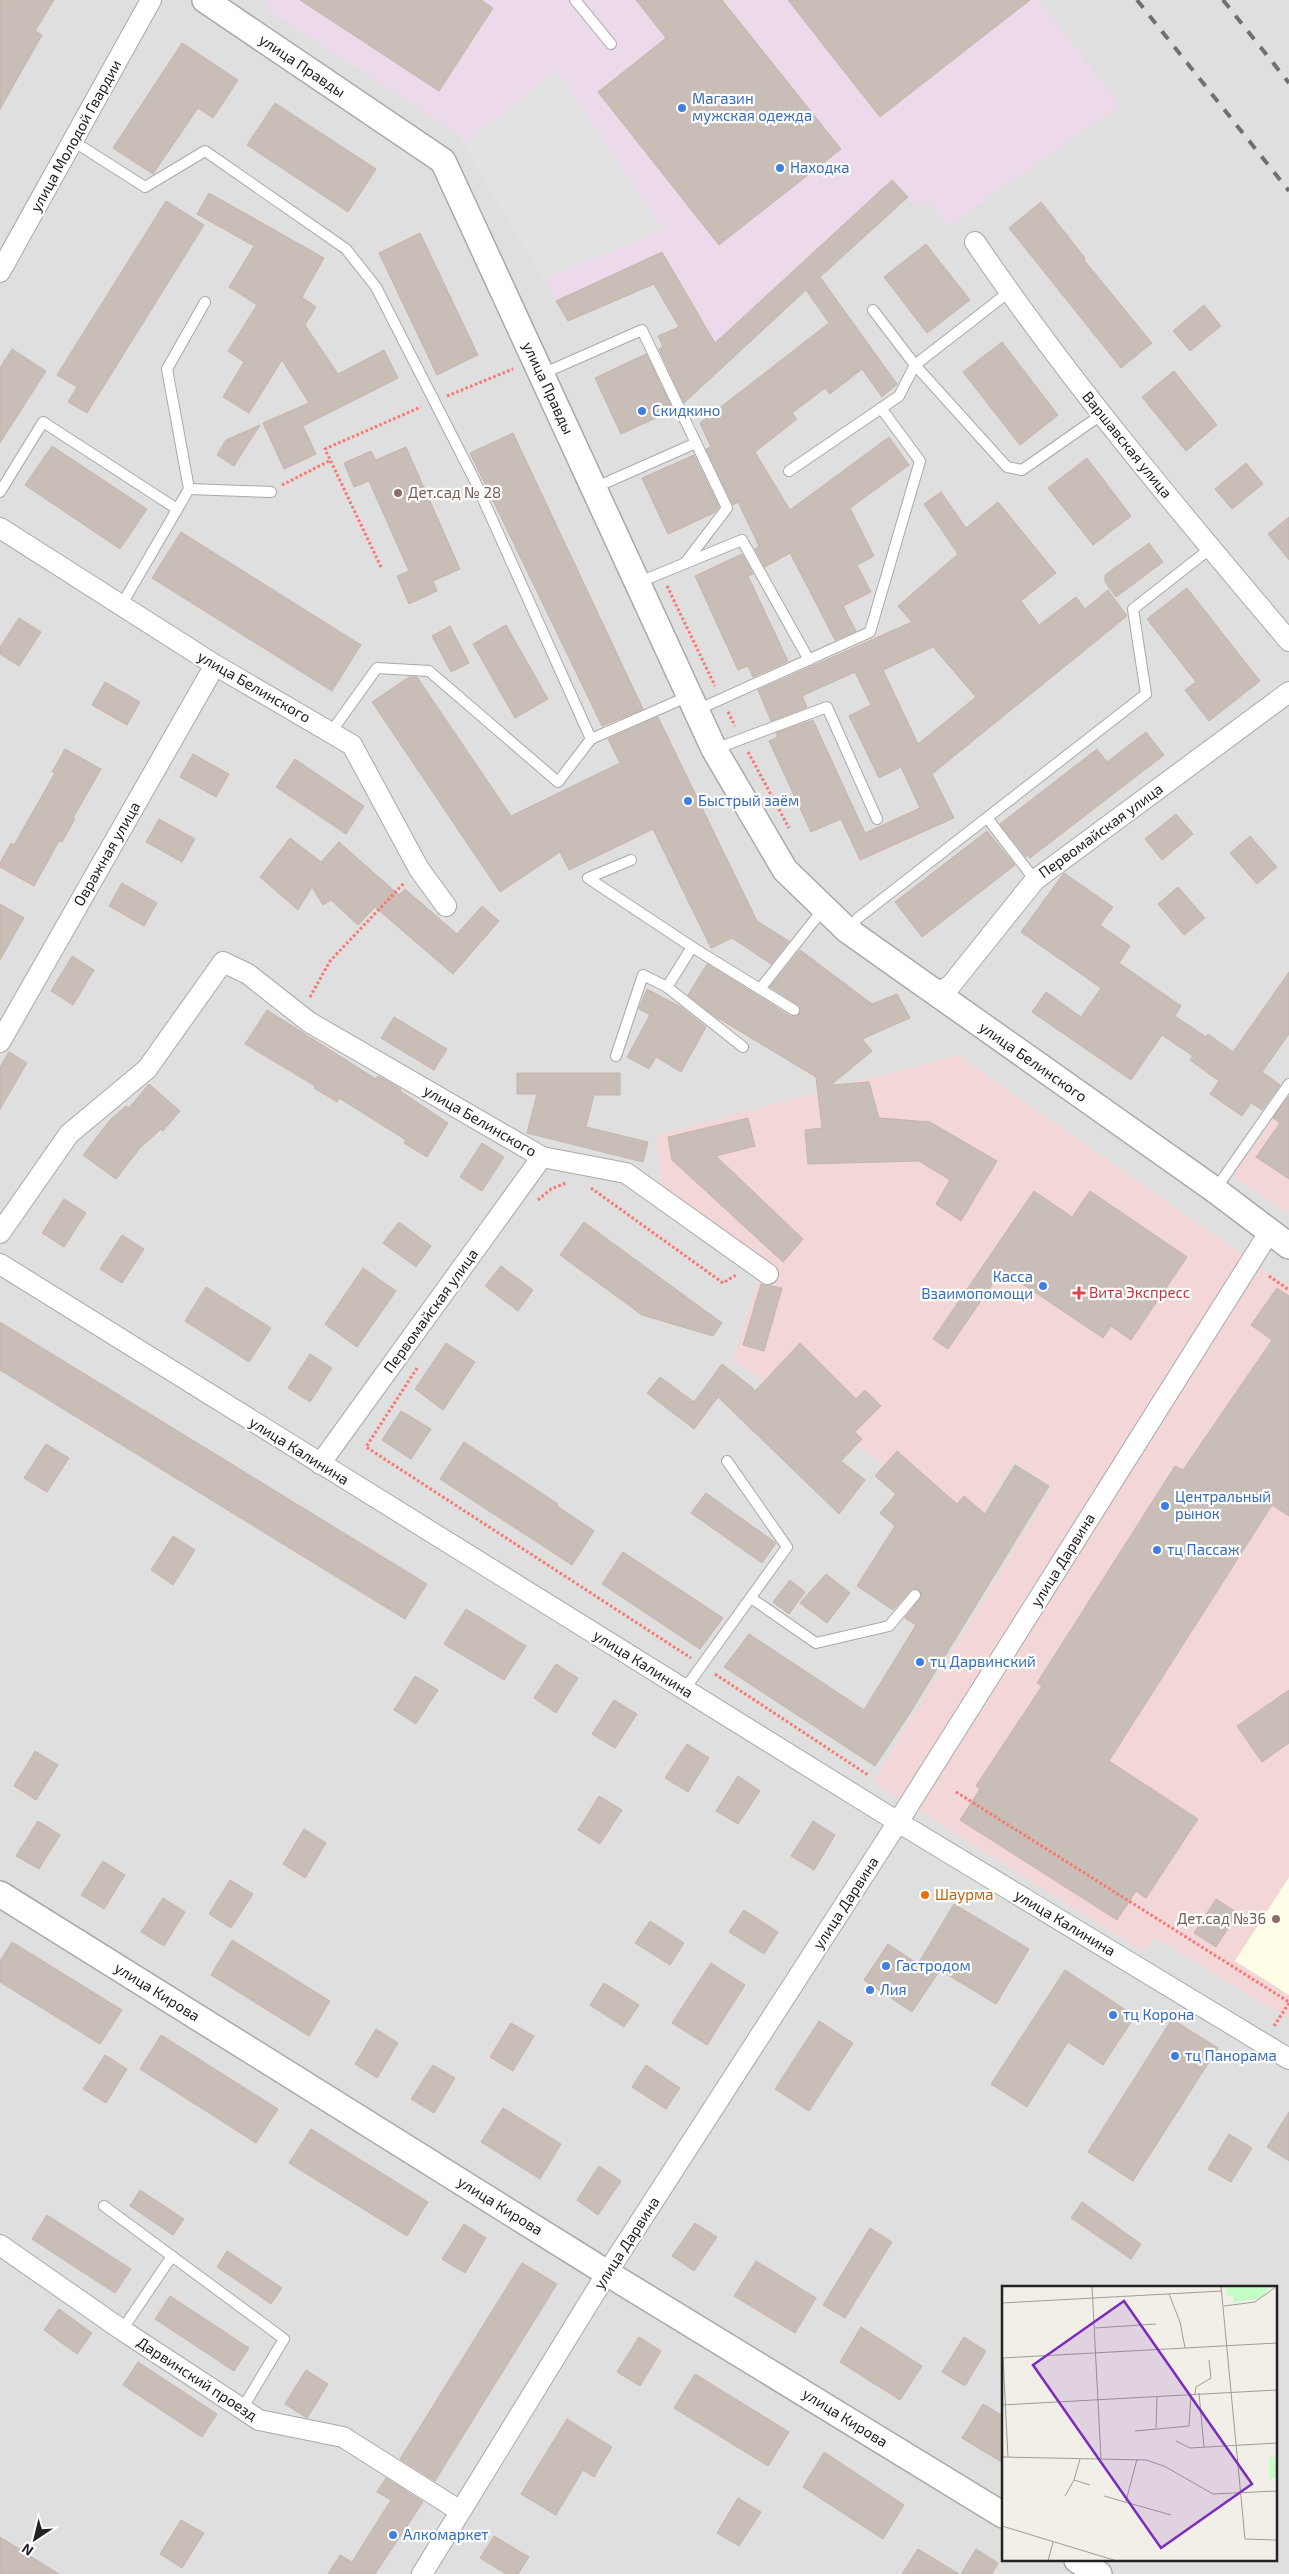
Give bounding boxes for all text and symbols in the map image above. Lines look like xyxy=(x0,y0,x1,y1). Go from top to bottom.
street label: улица Правды xyxy=(255,30,349,101)
street label: улица Молодой Гвардии xyxy=(26,56,125,215)
place label: Магазин мужская одежда xyxy=(692,89,812,125)
marker: Магазин мужская одежда xyxy=(676,102,688,114)
place label: Находка xyxy=(790,158,850,176)
marker: Находка xyxy=(774,162,786,174)
street label: улица Правды xyxy=(519,338,578,437)
street label: Варшавская улица xyxy=(1078,387,1176,502)
place label: Скидкино xyxy=(652,401,720,419)
marker: Скидкино xyxy=(636,405,648,417)
place label: Дет.сад № 28 xyxy=(408,483,501,501)
marker: Дет.сад № 28 xyxy=(392,487,404,499)
street label: улица Белинского xyxy=(194,646,314,727)
street label: Первомайская улица xyxy=(1035,779,1167,882)
place label: Быстрый заём xyxy=(698,791,799,809)
marker: Быстрый заём xyxy=(682,795,694,807)
street label: Овражная улица xyxy=(69,798,144,909)
street label: улица Белинского xyxy=(976,1017,1091,1106)
street label: улица Белинского xyxy=(420,1080,540,1161)
street label: Первомайская улица xyxy=(379,1245,482,1377)
place label: Касса Взаимопомощи xyxy=(921,1267,1033,1302)
marker: Касса Взаимопомощи xyxy=(1037,1280,1049,1292)
place label: Вита Экспресс xyxy=(1089,1283,1190,1301)
marker: Вита Экспресс xyxy=(1073,1287,1085,1299)
street label: улица Калинина xyxy=(246,1412,353,1489)
place label: Центральный рынок xyxy=(1175,1487,1271,1522)
marker: Центральный рынок xyxy=(1159,1500,1171,1512)
street label: улица Дарвина xyxy=(1026,1509,1099,1610)
place label: тц Пассаж xyxy=(1167,1540,1240,1558)
marker: тц Пассаж xyxy=(1151,1544,1163,1556)
street label: улица Калинина xyxy=(590,1625,697,1702)
place label: тц Дарвинский xyxy=(930,1652,1036,1670)
marker: тц Дарвинский xyxy=(914,1656,926,1668)
street label: улица Дарвина xyxy=(809,1853,883,1953)
place label: Шаурма xyxy=(935,1885,993,1904)
street label: улица Калинина xyxy=(1011,1885,1119,1960)
marker: Шаурма xyxy=(919,1889,931,1901)
place label: Дет.сад №36 xyxy=(1177,1909,1266,1927)
marker: Дет.сад №36 xyxy=(1270,1913,1282,1925)
place label: Гастродом xyxy=(896,1956,971,1974)
street label: улица Кирова xyxy=(111,1958,203,2025)
marker: Гастродом xyxy=(880,1960,892,1972)
place label: Лия xyxy=(880,1980,907,1998)
marker: Лия xyxy=(864,1984,876,1996)
place label: тц Корона xyxy=(1123,2005,1194,2023)
marker: тц Корона xyxy=(1107,2009,1119,2021)
place label: тц Панорама xyxy=(1185,2046,1277,2064)
marker: тц Панорама xyxy=(1169,2050,1181,2062)
street label: улица Кирова xyxy=(454,2172,546,2239)
street label: улица Дарвина xyxy=(590,2193,664,2293)
inset map xyxy=(1002,2286,1276,2562)
street label: Дарвинский проезд xyxy=(134,2333,261,2424)
street label: улица Кирова xyxy=(799,2384,891,2451)
north arrow xyxy=(10,2514,60,2564)
place label: Алкомаркет xyxy=(403,2525,489,2543)
marker: Алкомаркет xyxy=(387,2529,399,2541)
text: N xyxy=(18,2540,36,2560)

